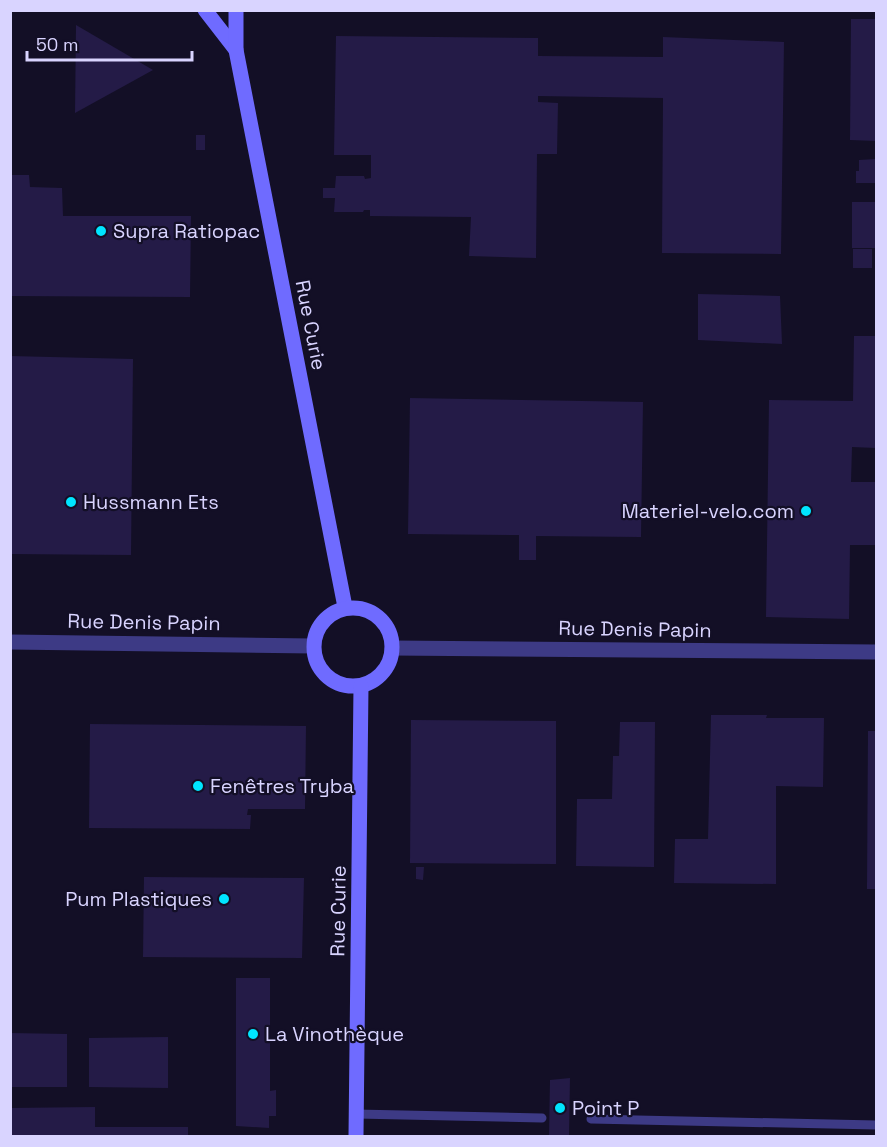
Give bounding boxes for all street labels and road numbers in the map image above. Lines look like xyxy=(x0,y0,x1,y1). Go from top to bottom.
street label: Rue Curie xyxy=(290,278,332,372)
street label: Rue Denis Papin xyxy=(67,608,221,636)
street label: Rue Denis Papin xyxy=(558,615,712,643)
street label: Rue Curie xyxy=(324,865,352,957)

